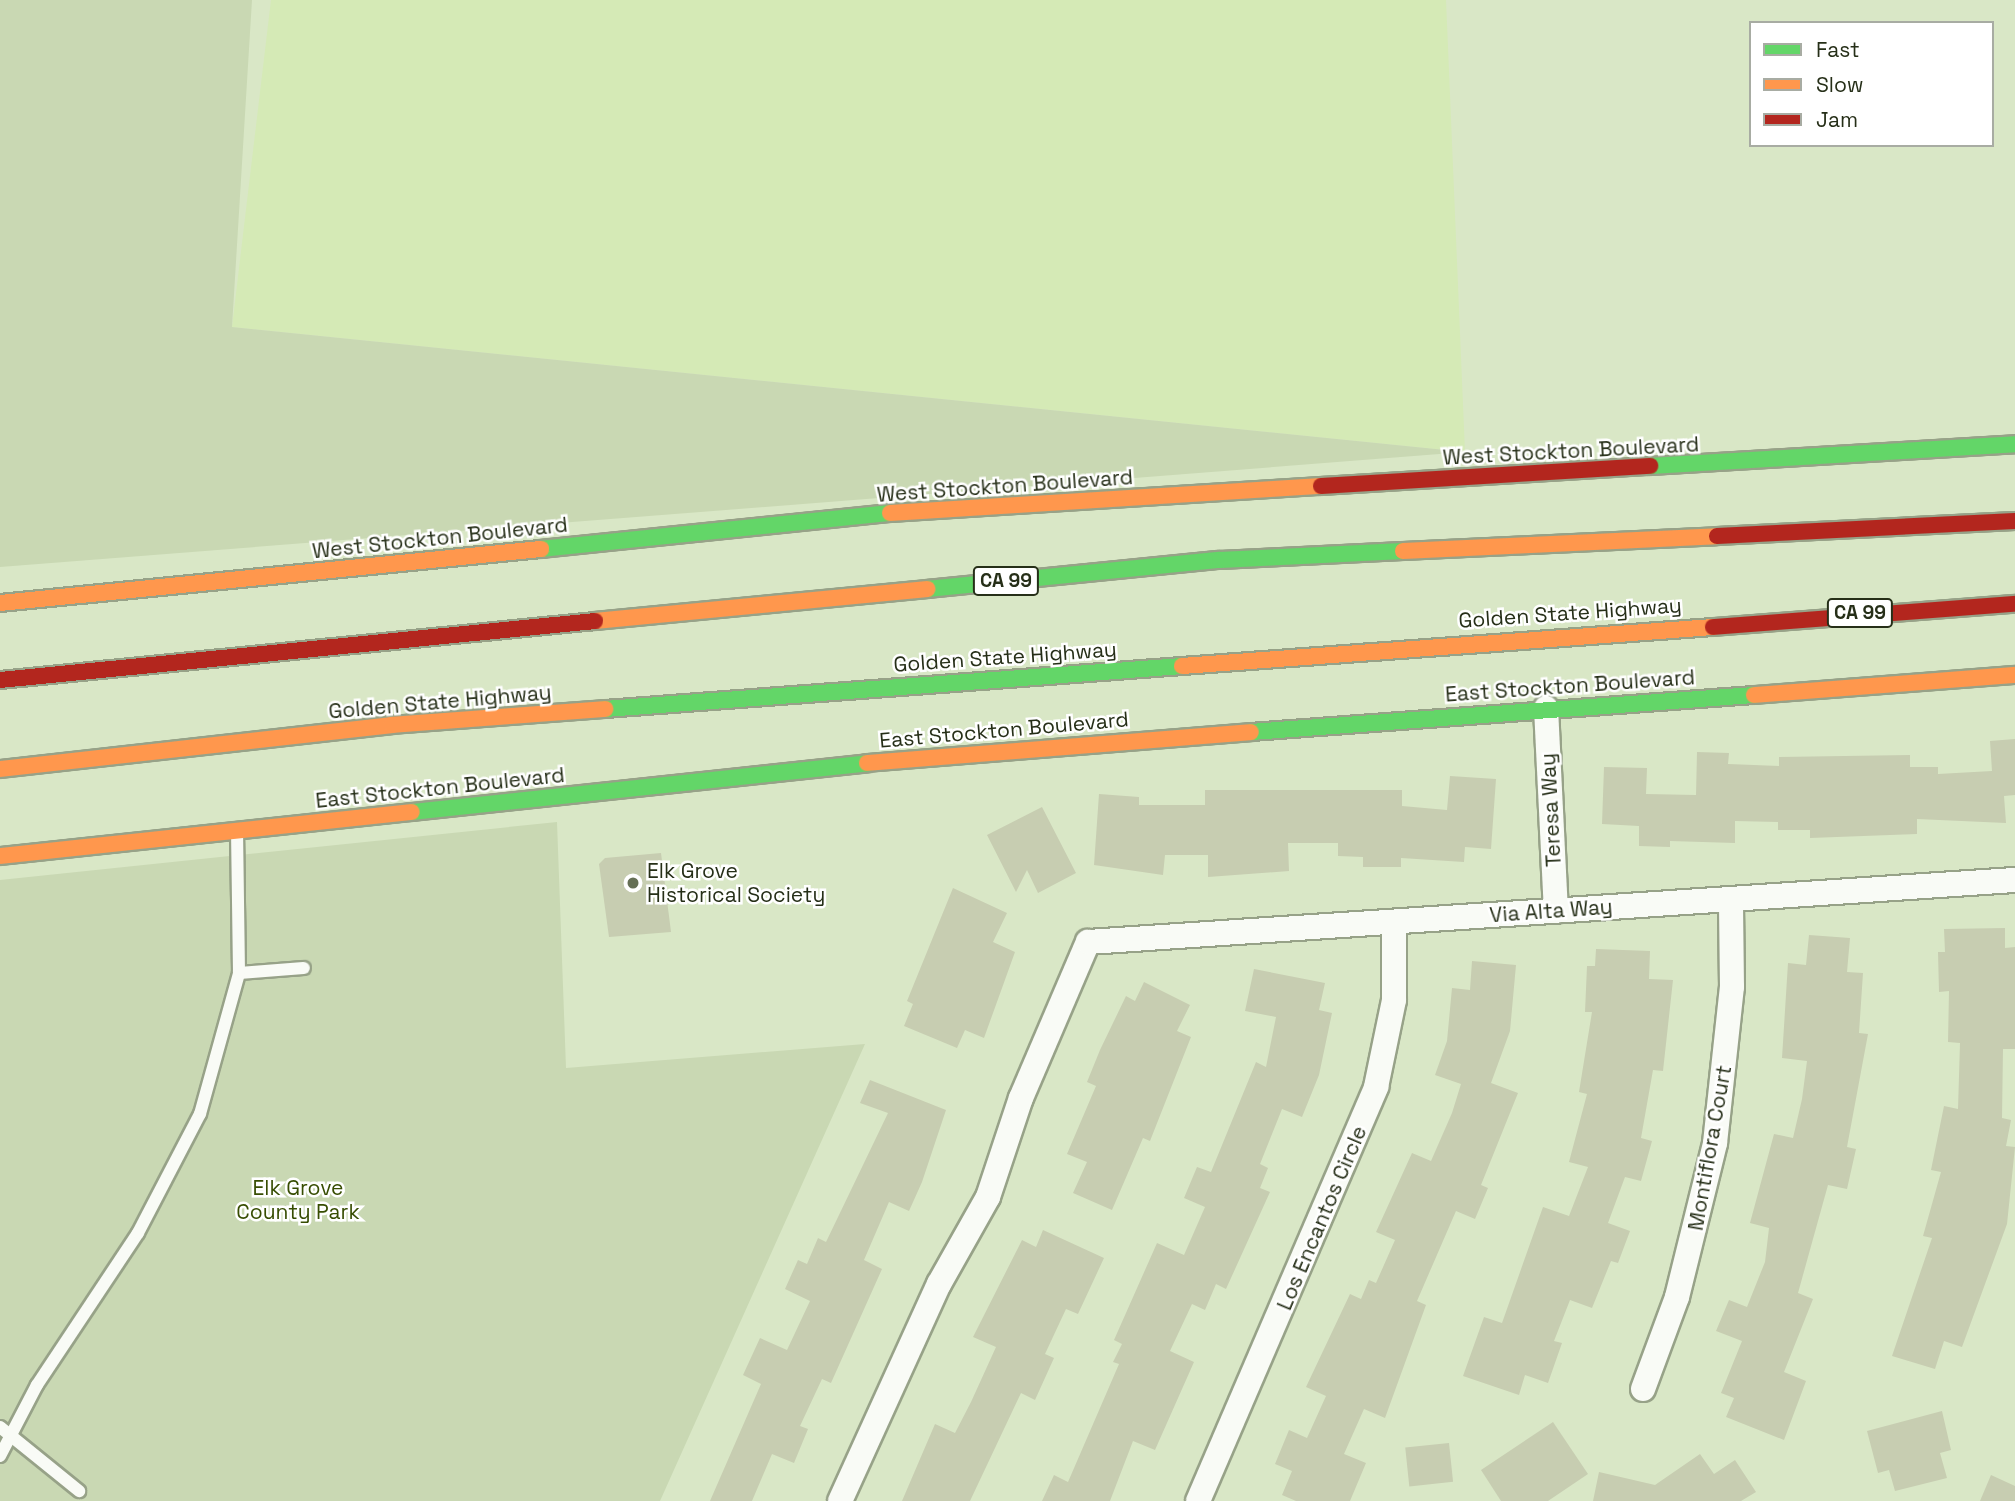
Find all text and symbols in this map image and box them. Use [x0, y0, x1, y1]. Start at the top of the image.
legend [1749, 21, 1994, 147]
text: Fast [1816, 36, 1860, 63]
text: Slow [1816, 71, 1864, 98]
text: Jam [1816, 106, 1858, 133]
street label: West Stockton Boulevard [1442, 432, 1700, 470]
street label: West Stockton Boulevard [876, 464, 1134, 508]
street label: West Stockton Boulevard [311, 512, 569, 564]
road number: CA 99 [973, 566, 1039, 596]
street label: Golden State Highway [1458, 593, 1682, 633]
road number: CA 99 [1827, 598, 1893, 628]
street label: Golden State Highway [893, 637, 1117, 677]
street label: East Stockton Boulevard [1444, 665, 1696, 707]
street label: Golden State Highway [327, 680, 553, 724]
street label: East Stockton Boulevard [878, 707, 1130, 753]
street label: Teresa Way [1535, 752, 1567, 868]
street label: East Stockton Boulevard [314, 762, 566, 814]
place label: Elk Grove Historical Society [647, 858, 825, 908]
marker: Elk Grove Historical Society [625, 875, 641, 891]
street label: Via Alta Way [1488, 894, 1614, 928]
street label: Montiflora Court [1683, 1063, 1737, 1233]
street label: Los Encantos Circle [1272, 1122, 1372, 1314]
park label: Elk Grove County Park [236, 1175, 360, 1225]

